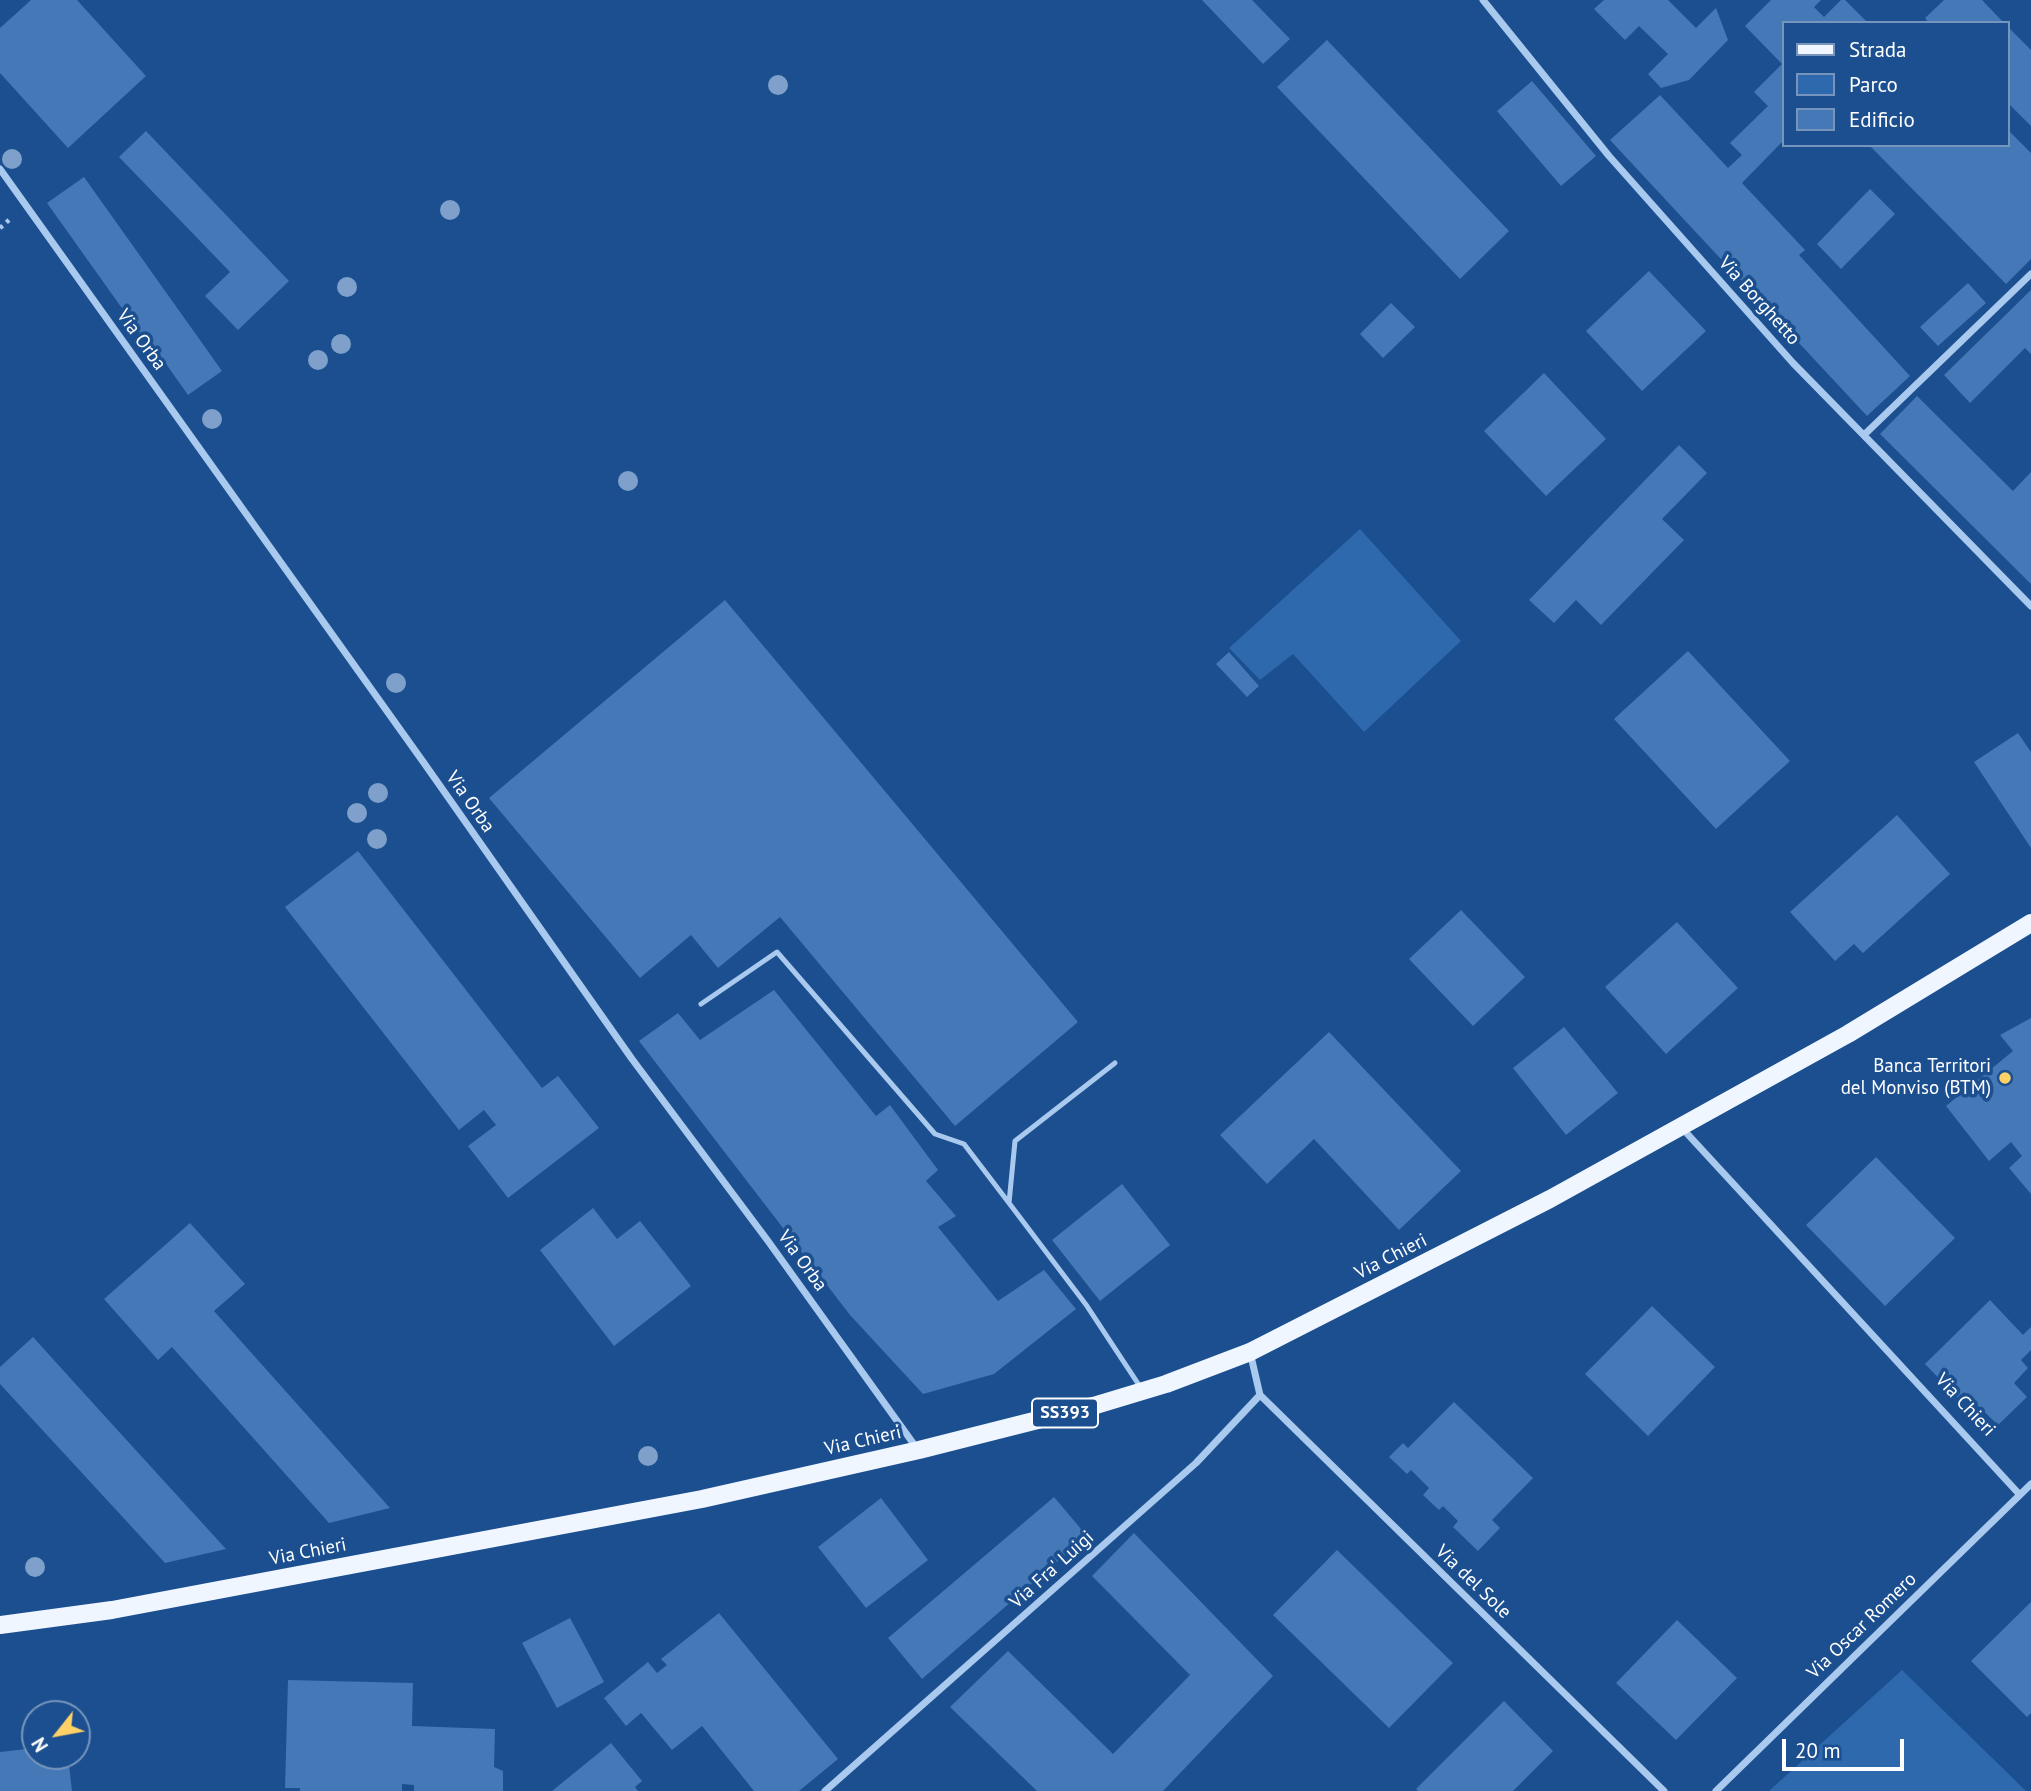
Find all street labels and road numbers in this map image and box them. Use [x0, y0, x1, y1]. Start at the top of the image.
street label: Via Borghetto [1713, 252, 1805, 350]
street label: Via Orba [111, 305, 171, 375]
street label: Via Orba [441, 767, 499, 837]
street label: Via Orba [772, 1226, 832, 1296]
street label: Via Chieri [1351, 1229, 1431, 1285]
street label: Via Chieri [1930, 1369, 2000, 1441]
road number: SS393 [1032, 1398, 1098, 1428]
street label: Via Chieri [822, 1421, 904, 1461]
street label: Via Fra' Luigi [1005, 1526, 1099, 1614]
street label: Via Chieri [268, 1533, 348, 1571]
street label: Via del Sole [1430, 1540, 1516, 1624]
street label: Via Oscar Romero [1803, 1568, 1921, 1684]

